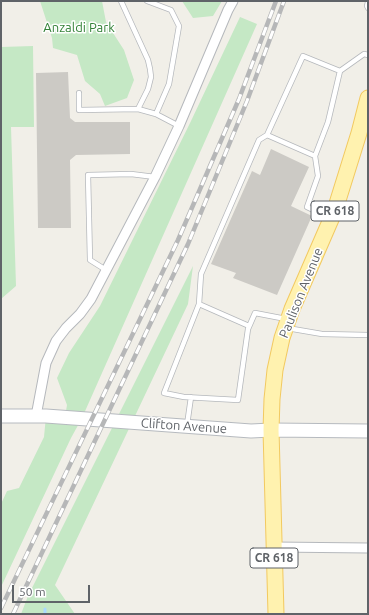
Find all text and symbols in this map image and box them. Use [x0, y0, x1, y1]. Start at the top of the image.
park label: Anzaldi Park [43, 20, 115, 36]
road number: CR 618 [311, 201, 359, 221]
street label: Paulison Avenue [276, 246, 326, 340]
street label: Clifton Avenue [140, 415, 228, 437]
road number: CR 618 [250, 548, 298, 568]
scale bar [14, 577, 92, 603]
text: 50 m [19, 585, 46, 598]

